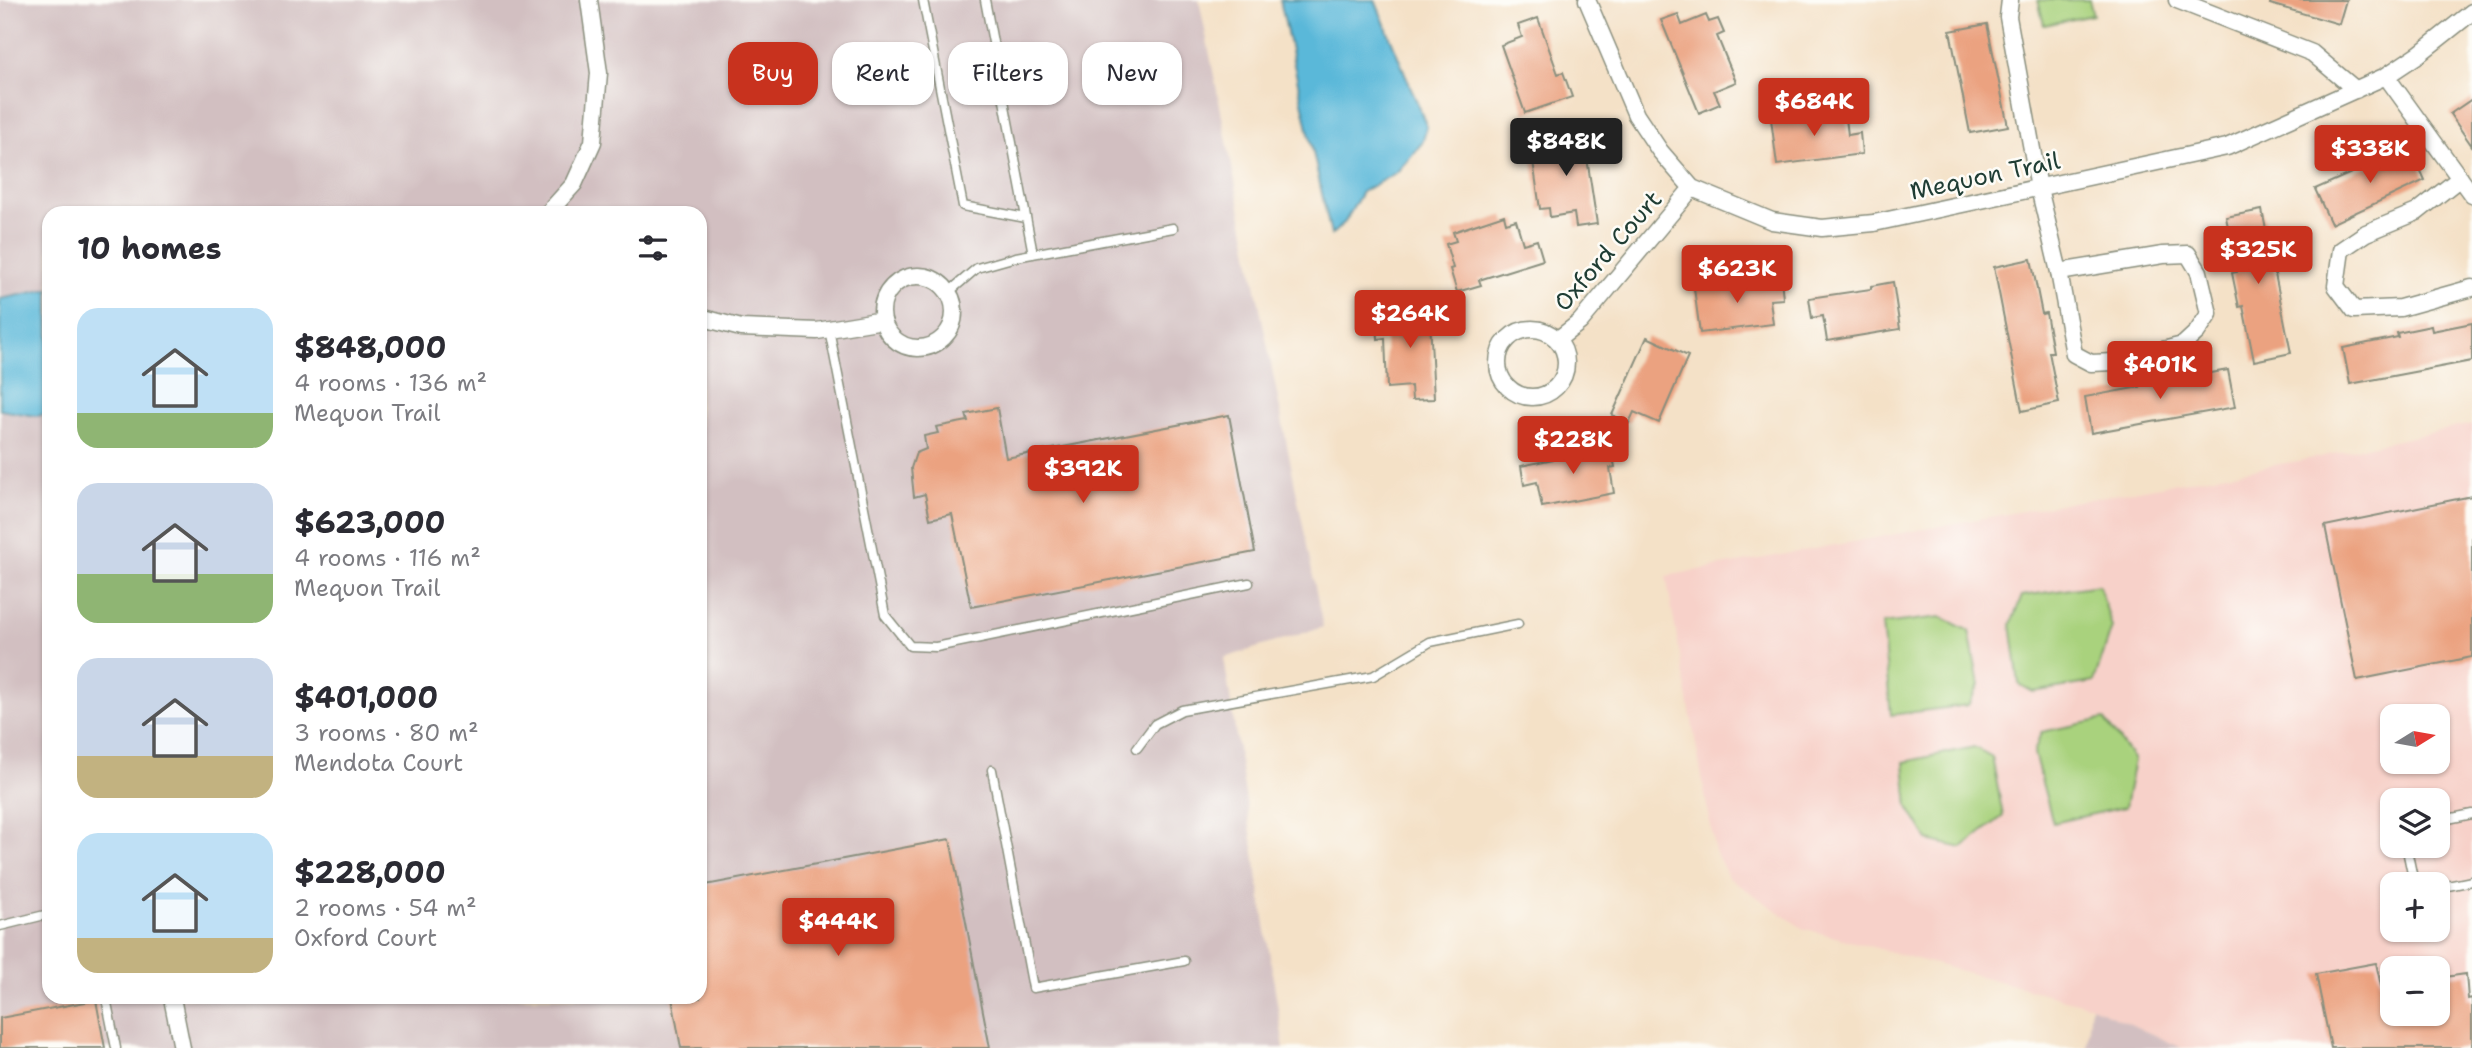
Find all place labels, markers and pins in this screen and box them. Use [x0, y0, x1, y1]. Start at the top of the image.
pin: $684K [1765, 78, 1863, 138]
pin: $848K [1517, 118, 1615, 178]
pin: $338K [2321, 125, 2419, 185]
pin: $325K [2209, 226, 2307, 286]
pin: $623K [1688, 246, 1786, 305]
pin: $264K [1361, 290, 1459, 350]
pin: $401K [2111, 342, 2209, 401]
pin: $228K [1524, 416, 1622, 476]
pin: $392K [1034, 446, 1132, 505]
pin: $444K [789, 898, 887, 958]

